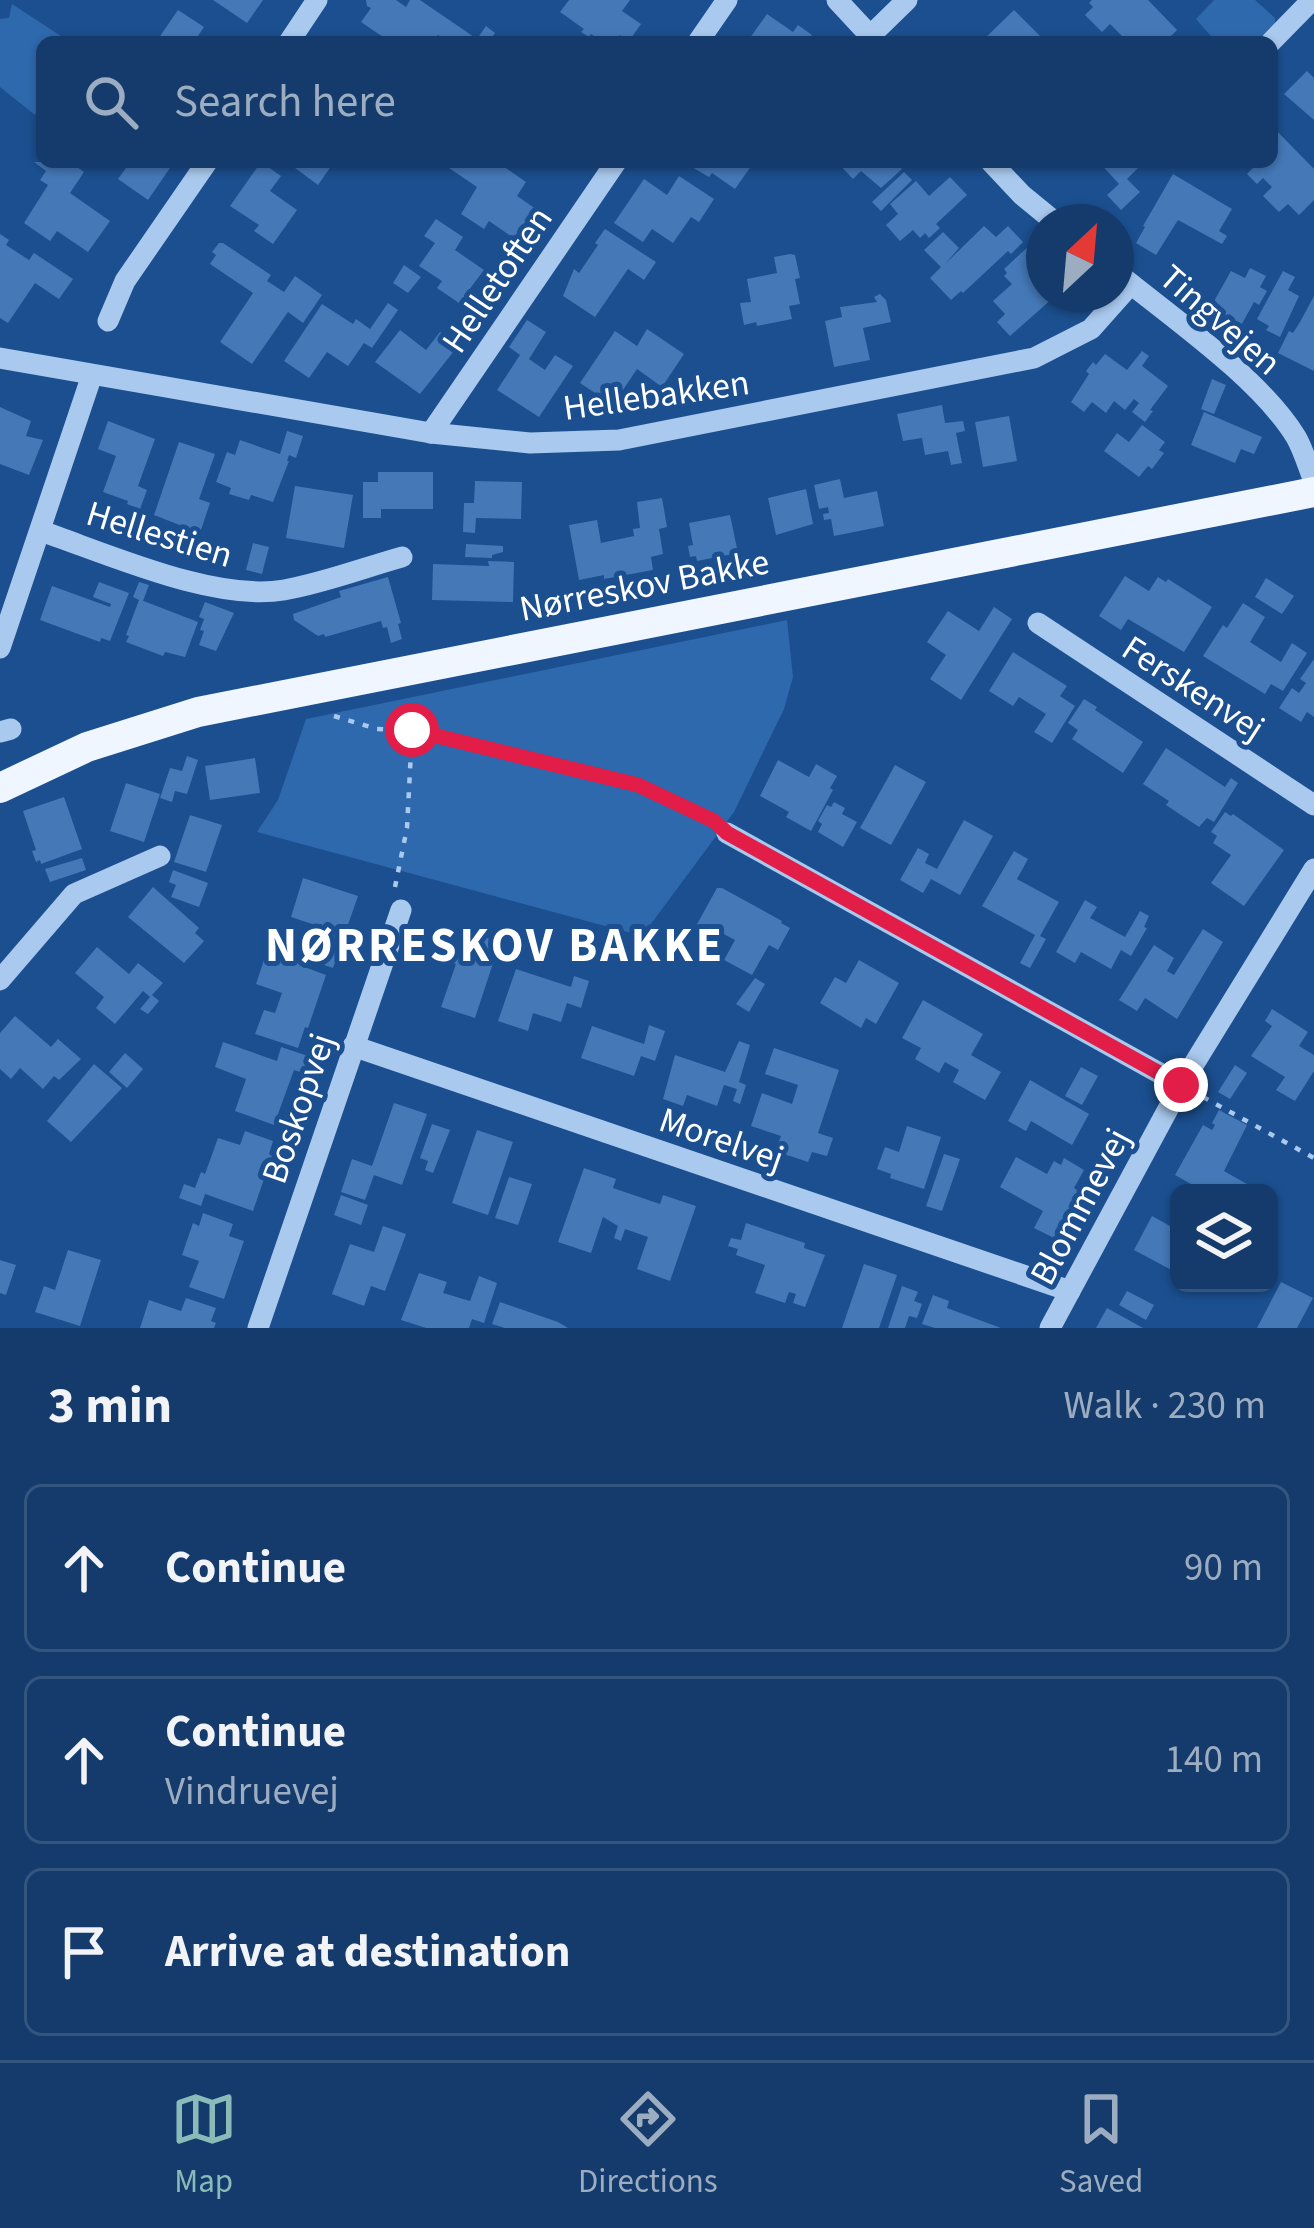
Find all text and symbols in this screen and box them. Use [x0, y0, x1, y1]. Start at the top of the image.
search box [36, 36, 1278, 168]
icon: search [78, 69, 144, 135]
text: Search here [174, 70, 396, 134]
street label: Helletoften [429, 196, 565, 363]
north arrow [1026, 204, 1134, 312]
street label: Tingvejen [1148, 253, 1292, 388]
street label: Hellebakken [560, 357, 753, 434]
street label: Hellestien [80, 488, 239, 581]
street label: Nørreskov Bakke [515, 536, 773, 635]
street label: Ferskenvej [1112, 623, 1274, 753]
route start [385, 703, 439, 757]
district label: NØRRESKOV BAKKE [265, 912, 725, 980]
street label: Boskopvej [249, 1027, 348, 1190]
route end [1154, 1058, 1208, 1112]
street label: Morelvej [653, 1094, 790, 1184]
street label: Blommevej [1018, 1119, 1143, 1294]
map controls [1170, 1184, 1278, 1292]
button: layers [1170, 1184, 1278, 1292]
text: 3 min [48, 1370, 172, 1442]
text: Walk · 230 m [1063, 1378, 1266, 1434]
icon: ahead [51, 1535, 117, 1601]
text: Continue [165, 1536, 346, 1600]
text: 90 m [1184, 1540, 1263, 1596]
text: Continue [165, 1700, 346, 1764]
icon: ahead [51, 1727, 117, 1793]
text: 140 m [1165, 1732, 1263, 1788]
text: Vindruevej [165, 1764, 339, 1820]
icon: arrive [51, 1919, 117, 1985]
text: Arrive at destination [165, 1920, 570, 1984]
tab: Map [171, 2086, 237, 2205]
tab: Directions [578, 2086, 718, 2205]
tab: Saved [1059, 2086, 1143, 2205]

